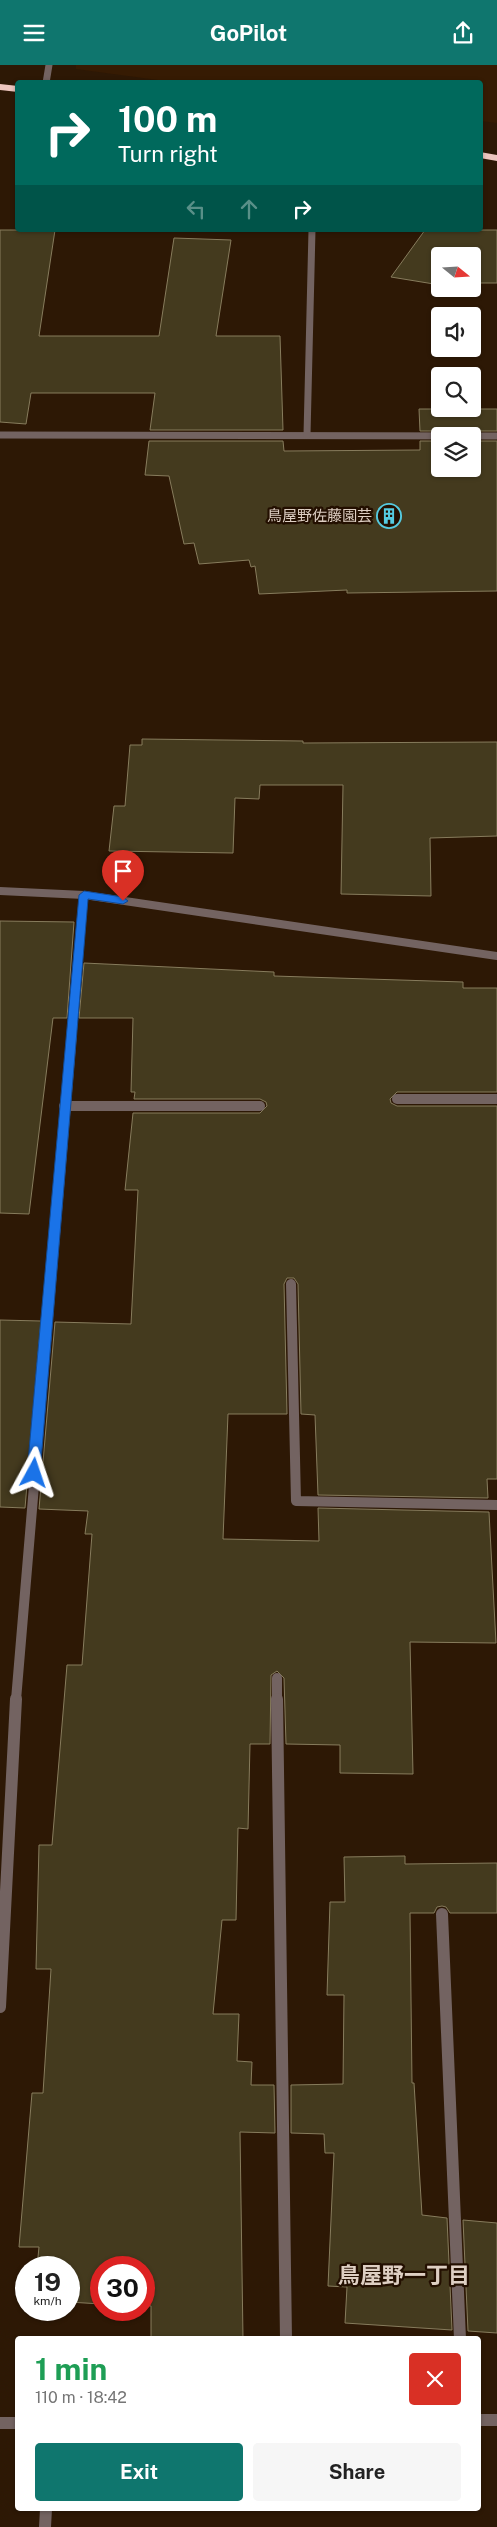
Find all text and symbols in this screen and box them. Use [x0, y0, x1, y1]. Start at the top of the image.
icon: menu [20, 19, 48, 47]
icon: share [449, 19, 477, 47]
text: GoPilot [210, 20, 287, 46]
text: 100 m [118, 99, 217, 140]
icon: right [35, 100, 100, 165]
text: Turn right [118, 141, 218, 167]
icon: left [182, 195, 210, 223]
icon: ahead [235, 195, 263, 223]
icon: right [288, 195, 316, 223]
north arrow [431, 247, 481, 297]
map controls [431, 247, 481, 477]
button: sound [431, 307, 481, 357]
button: search [431, 367, 481, 417]
button: layers [431, 427, 481, 477]
building icon: 鳥屋野佐藤園芸 [376, 503, 402, 529]
place label: 鳥屋野佐藤園芸 [267, 507, 372, 524]
pin [102, 850, 144, 901]
icon: arrive [109, 857, 137, 885]
position arrow [7, 1446, 59, 1498]
speed limit sign: 30 [90, 2256, 155, 2321]
district label: 鳥屋野一丁目 [338, 2262, 470, 2288]
text: 19 [34, 2267, 61, 2297]
text: km/h [33, 2294, 62, 2308]
text: 1 min [35, 2351, 107, 2387]
button: close [409, 2353, 461, 2405]
text: 110 m · 18:42 [35, 2388, 127, 2407]
button: Exit [35, 2443, 243, 2501]
button: Share [253, 2443, 461, 2501]

